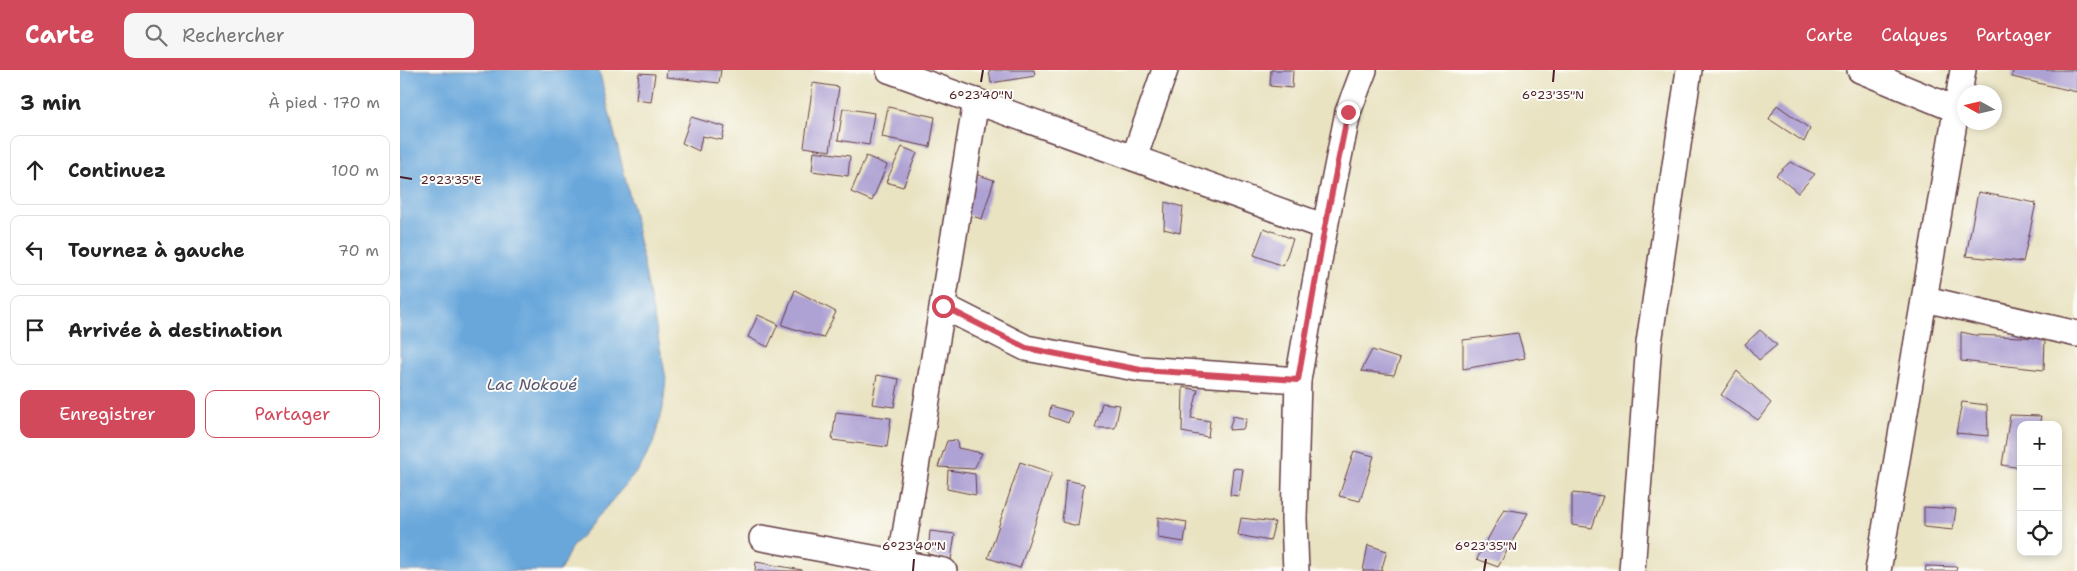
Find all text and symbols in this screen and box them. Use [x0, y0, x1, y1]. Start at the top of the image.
search box [124, 13, 474, 58]
text: Carte [25, 19, 94, 51]
icon: search [142, 21, 170, 49]
text: Rechercher [182, 23, 285, 48]
text: Carte [1806, 23, 1853, 47]
text: Calques [1881, 23, 1948, 47]
text: Partager [1976, 23, 2052, 47]
north arrow [1957, 85, 2002, 130]
text: 6°23'40"N [949, 87, 1013, 103]
text: 6°23'35"N [1522, 87, 1584, 103]
text: 3 min [20, 89, 81, 117]
text: À pied · 170 m [268, 92, 380, 113]
route end [1337, 101, 1360, 124]
icon: ahead [21, 156, 49, 184]
text: Continuez [68, 158, 166, 183]
text: 100 m [331, 160, 379, 181]
text: 2°23'35"E [421, 172, 481, 188]
icon: left [21, 236, 49, 264]
text: Tournez à gauche [68, 238, 245, 263]
text: 70 m [338, 240, 379, 261]
route start [932, 295, 955, 318]
icon: arrive [21, 316, 49, 344]
text: Arrivée à destination [68, 318, 282, 343]
water label: Lac Nokoué [487, 374, 577, 395]
button: Enregistrer [20, 390, 195, 438]
button: Partager [205, 390, 380, 438]
map controls [2017, 421, 2062, 556]
button: + [2017, 421, 2062, 466]
button: − [2017, 466, 2062, 511]
button: locate [2017, 511, 2062, 556]
text: 6°23'40"N [882, 538, 946, 554]
text: 6°23'35"N [1455, 538, 1517, 554]

